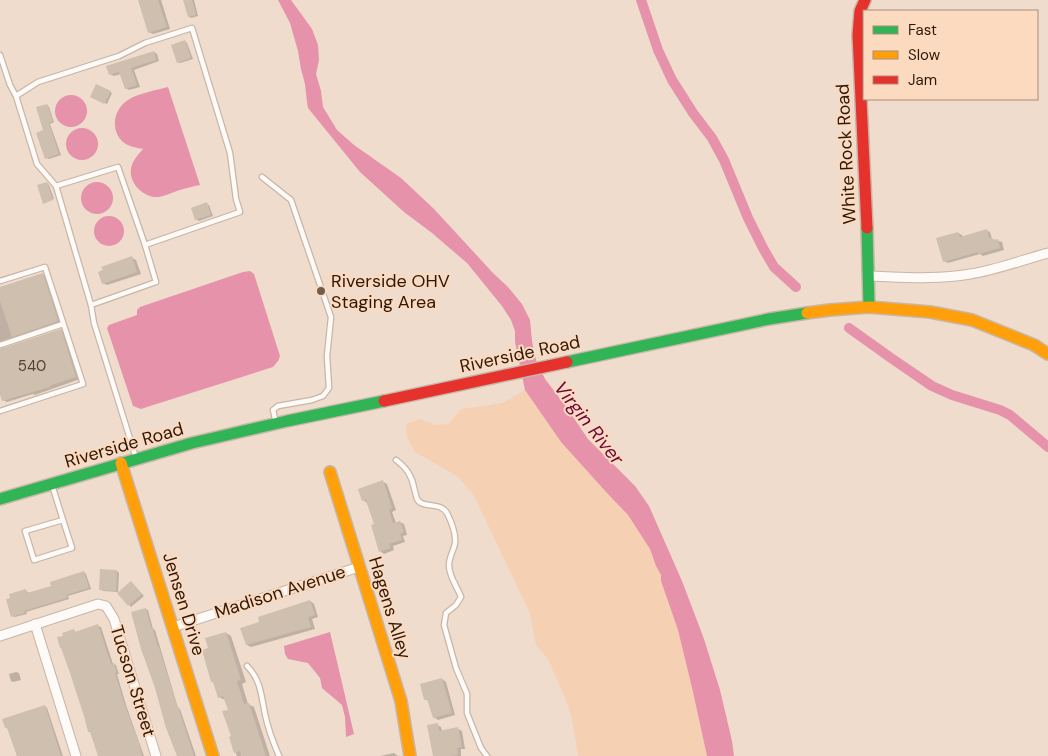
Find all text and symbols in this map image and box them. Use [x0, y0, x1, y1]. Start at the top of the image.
legend [863, 10, 1038, 100]
text: Fast [908, 20, 937, 40]
text: Slow [908, 45, 941, 65]
text: Jam [908, 70, 937, 90]
street label: White Rock Road [830, 83, 862, 225]
place label: Riverside OHV Staging Area [331, 269, 450, 314]
marker: Riverside OHV Staging Area [315, 285, 327, 297]
street label: Riverside Road [458, 330, 582, 378]
house number: 540 [18, 356, 46, 376]
water label: Virgin River [549, 376, 630, 471]
street label: Riverside Road [62, 417, 186, 473]
street label: Jensen Drive [157, 550, 211, 658]
street label: Hagens Alley [363, 554, 417, 662]
street label: Madison Avenue [211, 559, 349, 625]
street label: Tucson Street [105, 622, 161, 740]

